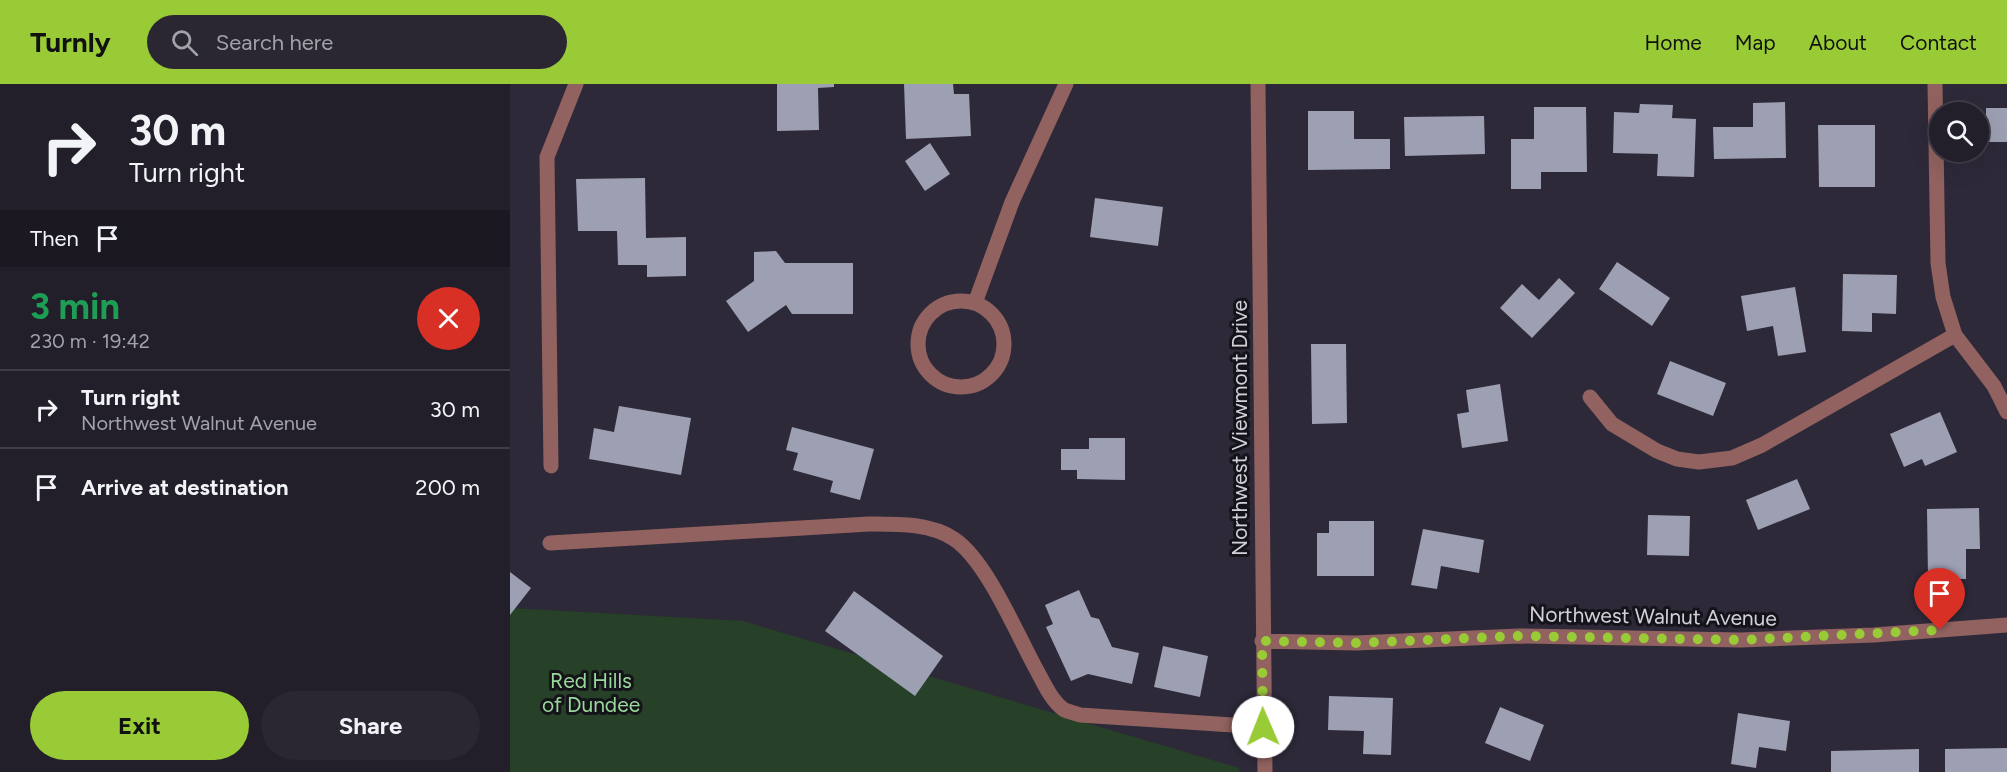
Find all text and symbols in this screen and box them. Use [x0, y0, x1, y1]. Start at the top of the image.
search box [147, 15, 567, 69]
text: Turnly [30, 25, 111, 59]
icon: search [168, 26, 201, 59]
text: Search here [216, 29, 333, 56]
text: Home [1645, 30, 1702, 55]
text: Map [1735, 30, 1776, 55]
text: About [1809, 30, 1867, 55]
text: Contact [1900, 30, 1977, 55]
map controls [1929, 102, 1989, 162]
button: search [1929, 102, 1989, 162]
text: 30 m [129, 105, 226, 156]
icon: right [30, 108, 108, 186]
text: Turn right [129, 156, 245, 189]
icon: arrive [91, 222, 124, 255]
text: Then [30, 225, 79, 252]
text: 3 min [30, 285, 120, 328]
button: close [417, 287, 480, 350]
street label: Northwest Viewmont Drive [1227, 300, 1252, 556]
text: 230 m · 19:42 [30, 329, 150, 353]
text: Turn right [81, 384, 180, 411]
icon: right [30, 393, 63, 426]
text: 30 m [430, 396, 480, 423]
text: Northwest Walnut Avenue [81, 411, 317, 435]
icon: arrive [30, 471, 63, 504]
text: Arrive at destination [81, 474, 289, 501]
text: 200 m [415, 474, 480, 501]
pin [1914, 568, 1965, 630]
icon: arrive [1923, 577, 1956, 610]
street label: Northwest Walnut Avenue [1529, 601, 1777, 631]
park label: Red Hills of Dundee [542, 668, 640, 717]
button: Exit [30, 691, 249, 760]
button: Share [261, 691, 480, 760]
position arrow [1231, 695, 1295, 759]

